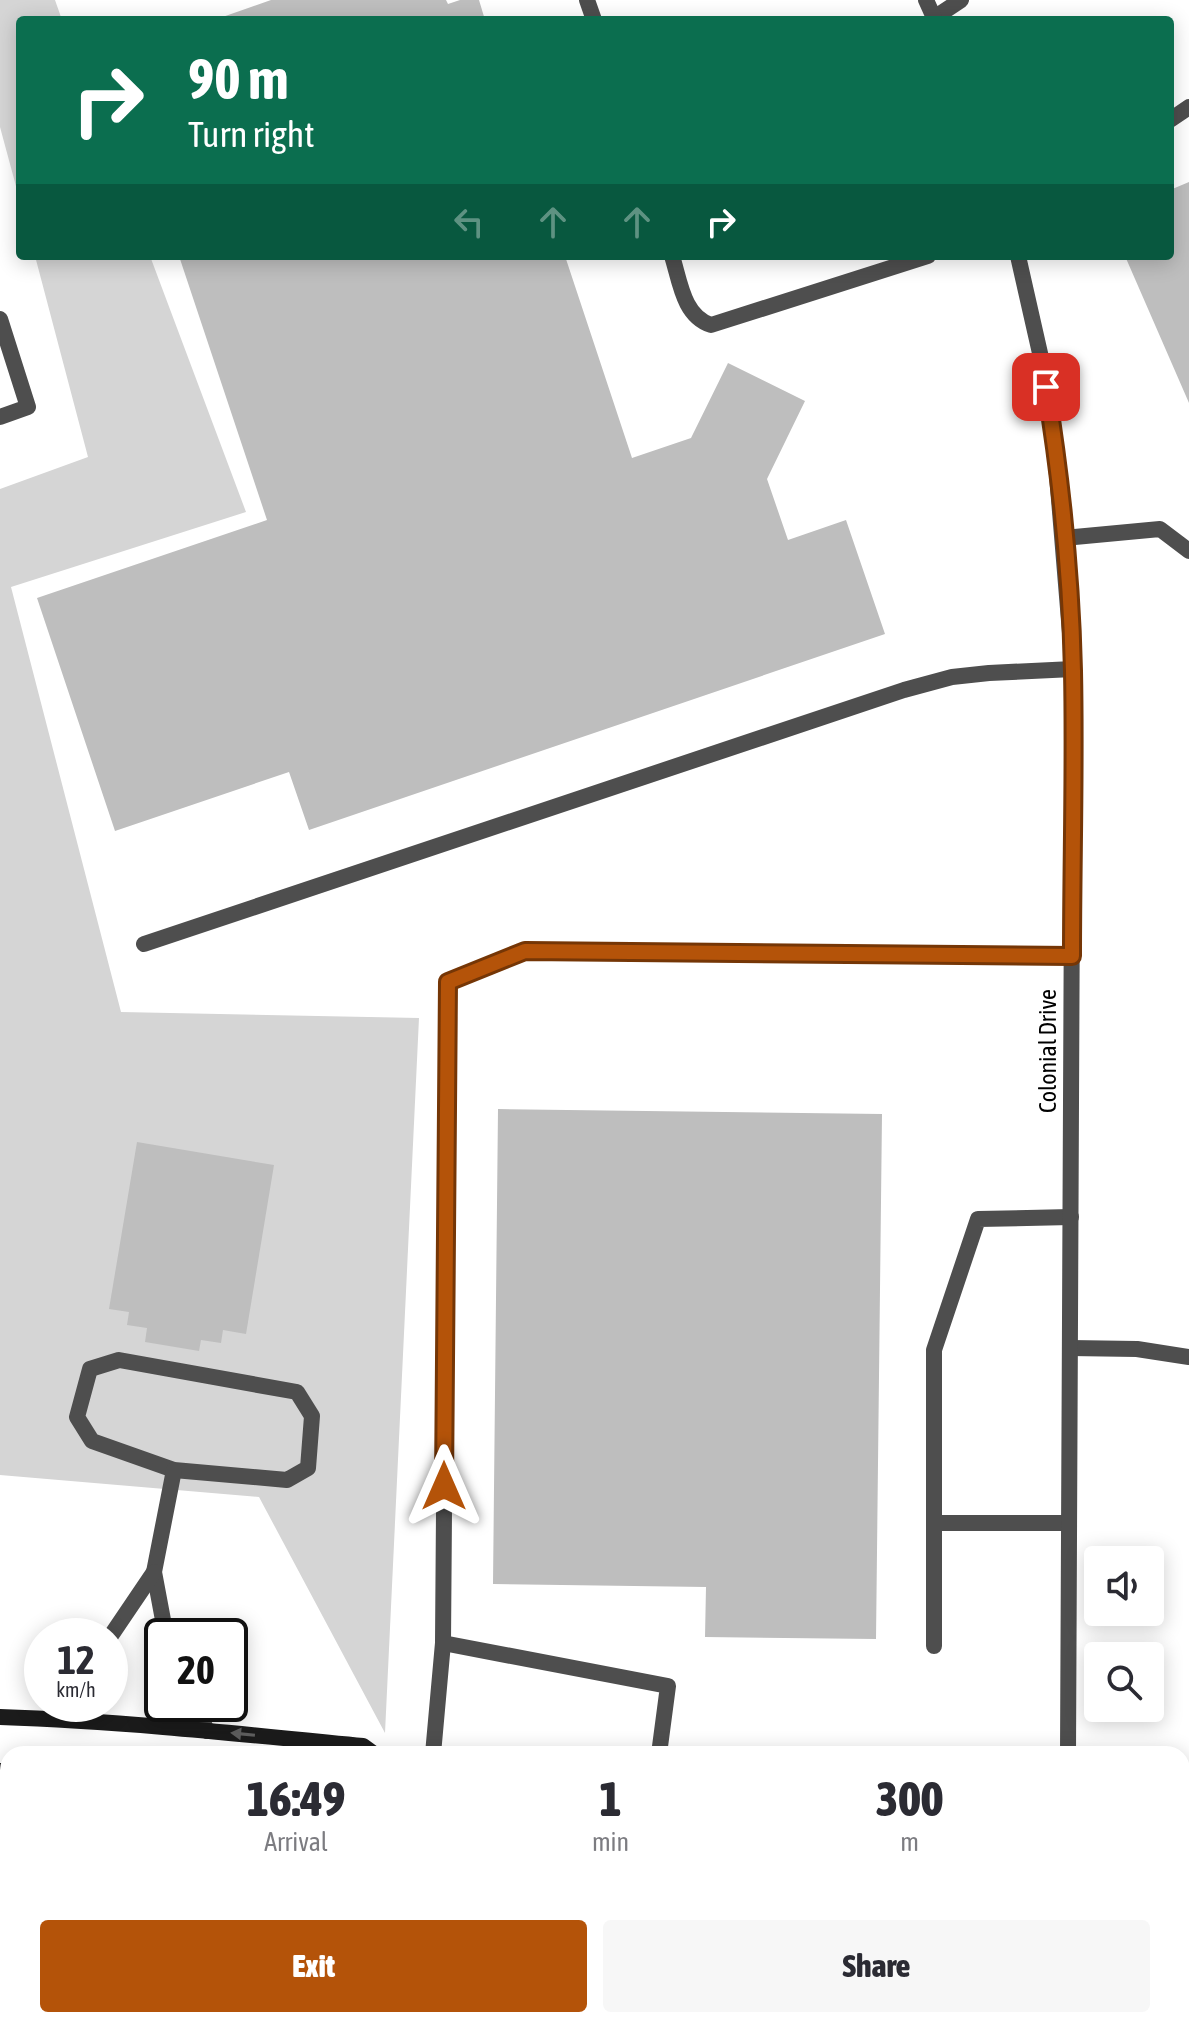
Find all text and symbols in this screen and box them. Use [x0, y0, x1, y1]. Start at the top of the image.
text: 90 m [188, 47, 289, 111]
icon: right [56, 48, 160, 152]
text: Turn right [188, 113, 315, 155]
icon: left [447, 200, 491, 244]
icon: ahead [531, 200, 575, 244]
icon: ahead [615, 200, 659, 244]
icon: right [699, 200, 743, 244]
pin [1012, 353, 1080, 421]
icon: arrive [1024, 365, 1068, 409]
street label: Colonial Drive [1034, 989, 1061, 1113]
position arrow [402, 1444, 486, 1528]
map controls [1084, 1546, 1164, 1722]
button: sound [1084, 1546, 1164, 1626]
speed limit sign: 20 [144, 1618, 248, 1722]
text: 12 [57, 1637, 95, 1682]
button: search [1084, 1642, 1164, 1722]
text: km/h [56, 1678, 96, 1701]
one-way arrow [230, 1728, 255, 1741]
text: 16:49 [247, 1771, 345, 1826]
text: 1 [599, 1771, 622, 1826]
text: 300 [876, 1771, 943, 1826]
text: Arrival [264, 1827, 328, 1857]
text: min [592, 1827, 629, 1857]
text: m [900, 1827, 919, 1857]
button: Exit [40, 1920, 587, 2012]
button: Share [603, 1920, 1150, 2012]

